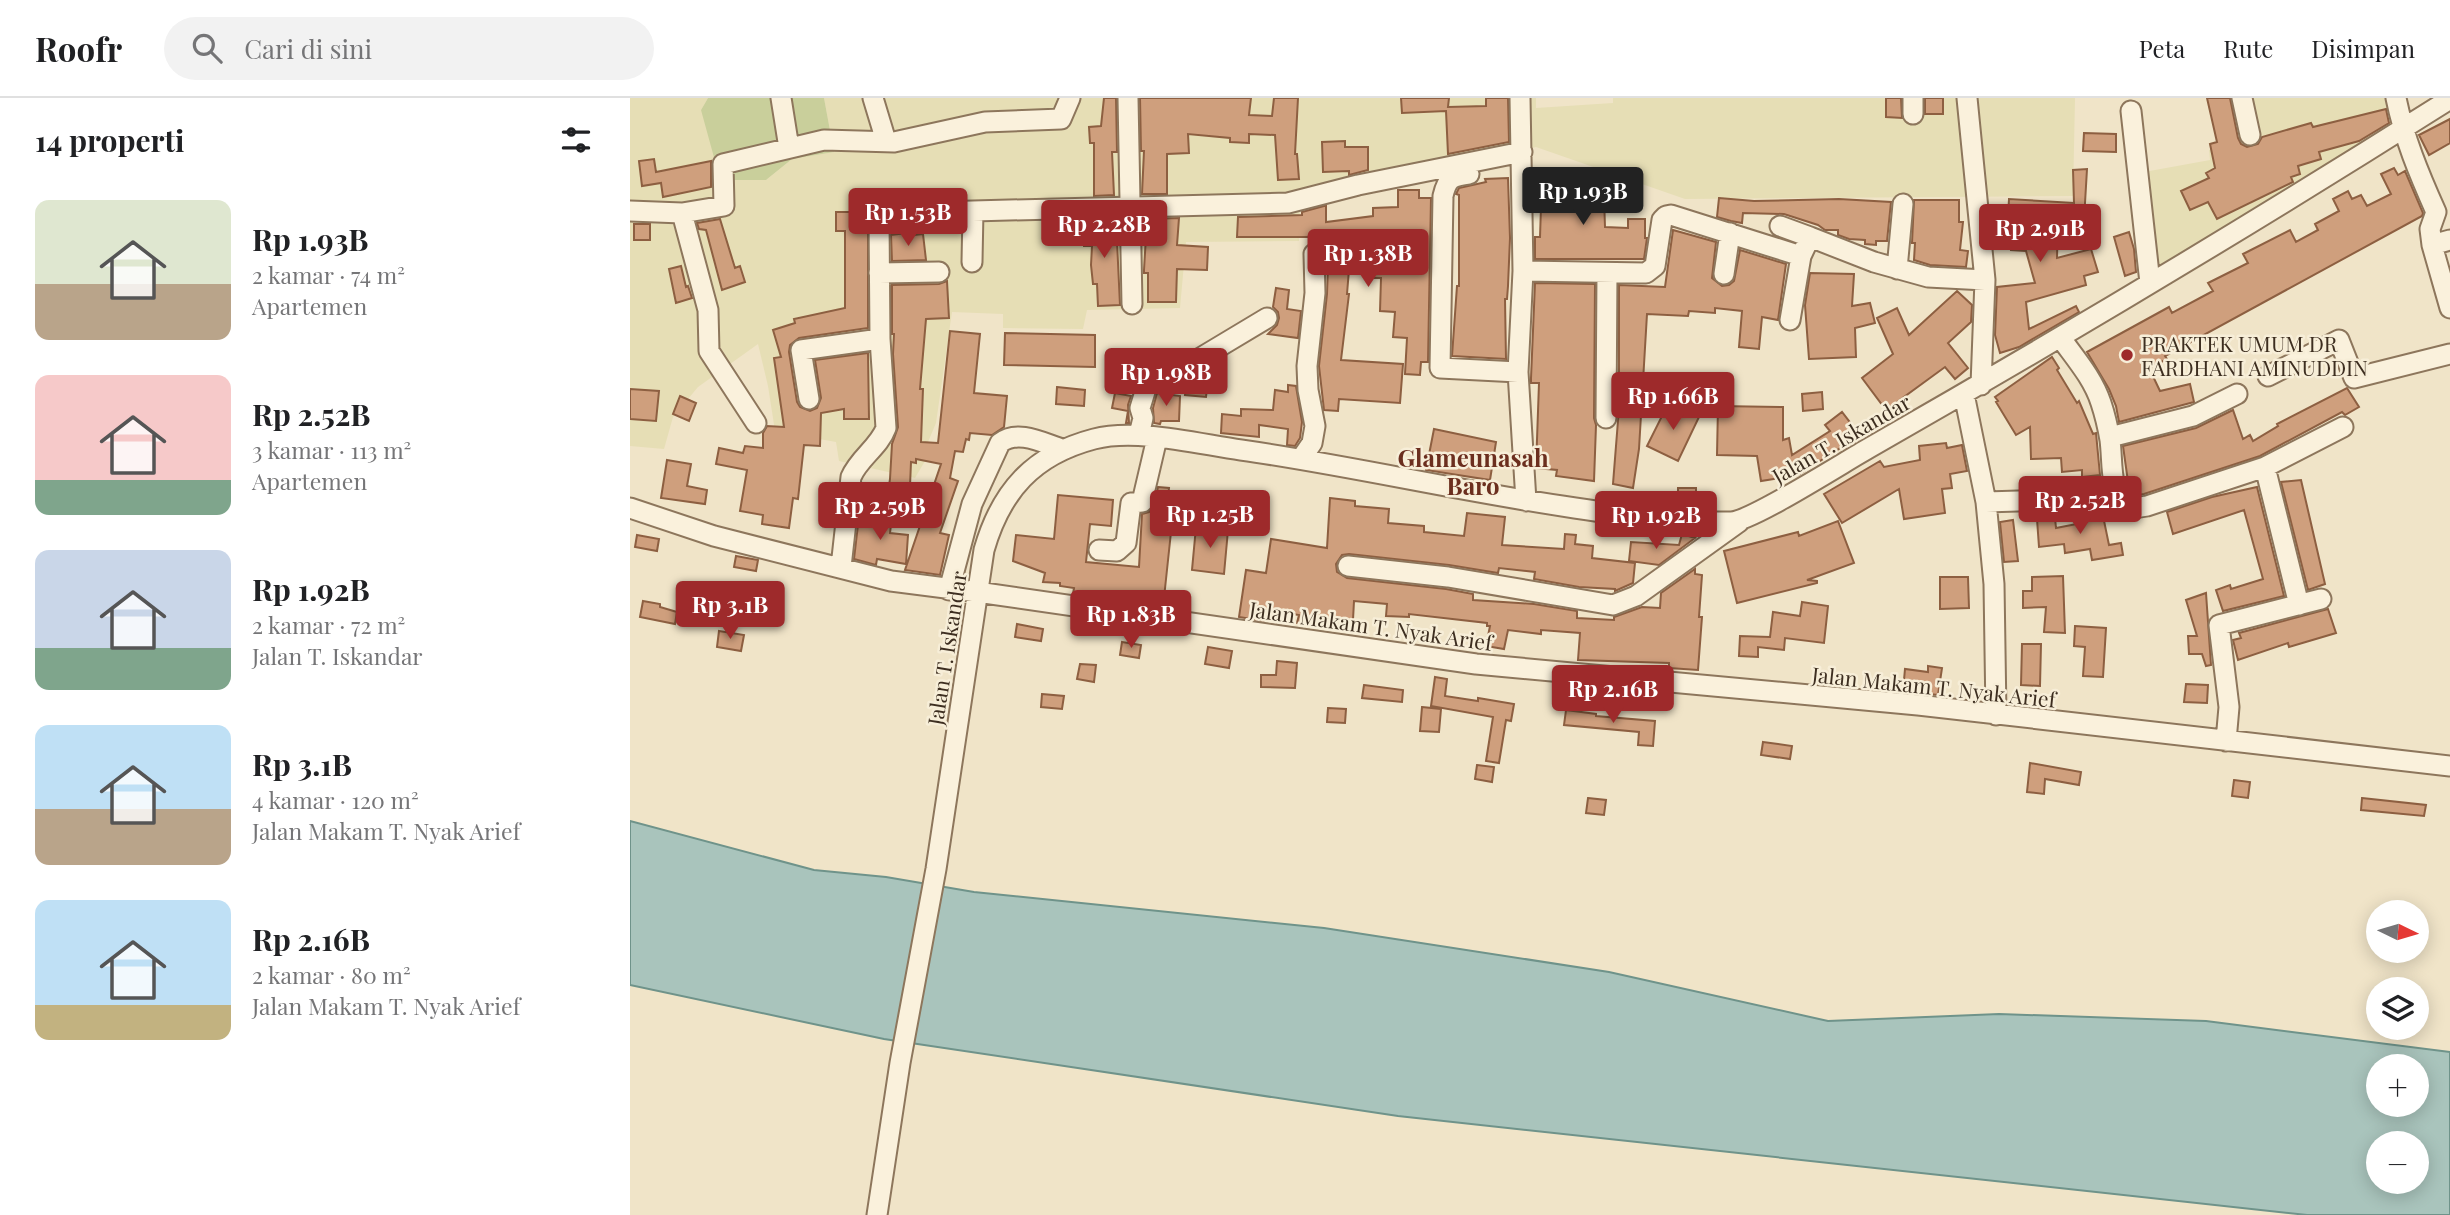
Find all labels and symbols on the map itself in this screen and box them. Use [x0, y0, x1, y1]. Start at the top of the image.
pin: Rp 1.93B [1511, 167, 1655, 227]
pin: Rp 1.53B [836, 188, 980, 248]
pin: Rp 2.28B [1032, 200, 1176, 260]
pin: Rp 2.91B [1968, 204, 2112, 264]
pin: Rp 1.38B [1296, 230, 1440, 289]
place label: PRAKTEK UMUM DR FARDHANI AMINUDDIN [2141, 329, 2368, 381]
marker: PRAKTEK UMUM DR FARDHANI AMINUDDIN [2119, 347, 2135, 363]
pin: Rp 1.98B [1094, 348, 1238, 408]
pin: Rp 1.66B [1601, 372, 1745, 432]
street label: Jalan T. Iskandar [1766, 387, 1916, 490]
district label: Glameunasah Baro [1397, 441, 1549, 501]
pin: Rp 2.52B [2008, 476, 2152, 536]
pin: Rp 2.59B [808, 482, 952, 542]
pin: Rp 1.25B [1138, 490, 1282, 550]
pin: Rp 1.92B [1584, 491, 1728, 551]
street label: Jalan T. Iskandar [920, 568, 972, 728]
pin: Rp 3.1B [665, 582, 795, 641]
pin: Rp 1.83B [1059, 590, 1203, 650]
street label: Jalan Makam T. Nyak Arief [1247, 594, 1496, 656]
street label: Jalan Makam T. Nyak Arief [1810, 659, 2059, 713]
pin: Rp 2.16B [1541, 666, 1685, 725]
north arrow [2366, 900, 2429, 962]

